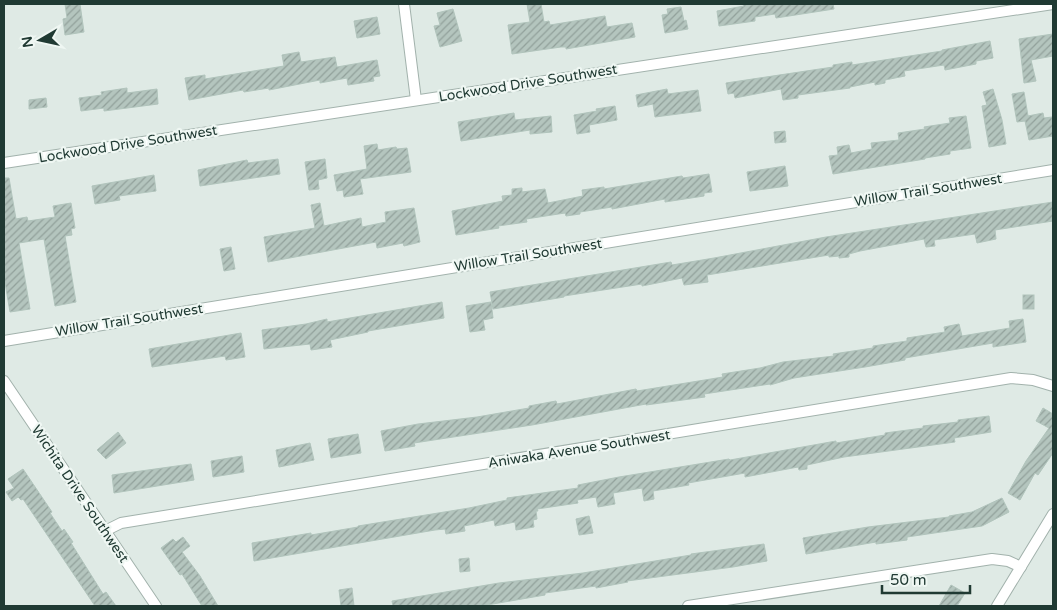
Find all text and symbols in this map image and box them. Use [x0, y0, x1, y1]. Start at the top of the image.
north arrow [15, 15, 65, 65]
text: N [18, 35, 37, 49]
street label: Lockwood Drive Southwest [437, 60, 619, 106]
street label: Lockwood Drive Southwest [37, 121, 219, 167]
street label: Willow Trail Southwest [853, 170, 1004, 210]
street label: Willow Trail Southwest [453, 235, 604, 275]
street label: Willow Trail Southwest [54, 300, 205, 340]
street label: Wichita Drive Southwest [28, 422, 133, 567]
street label: Aniwaka Avenue Southwest [487, 426, 672, 472]
scale bar [882, 562, 970, 594]
text: 50 m [890, 571, 927, 589]

